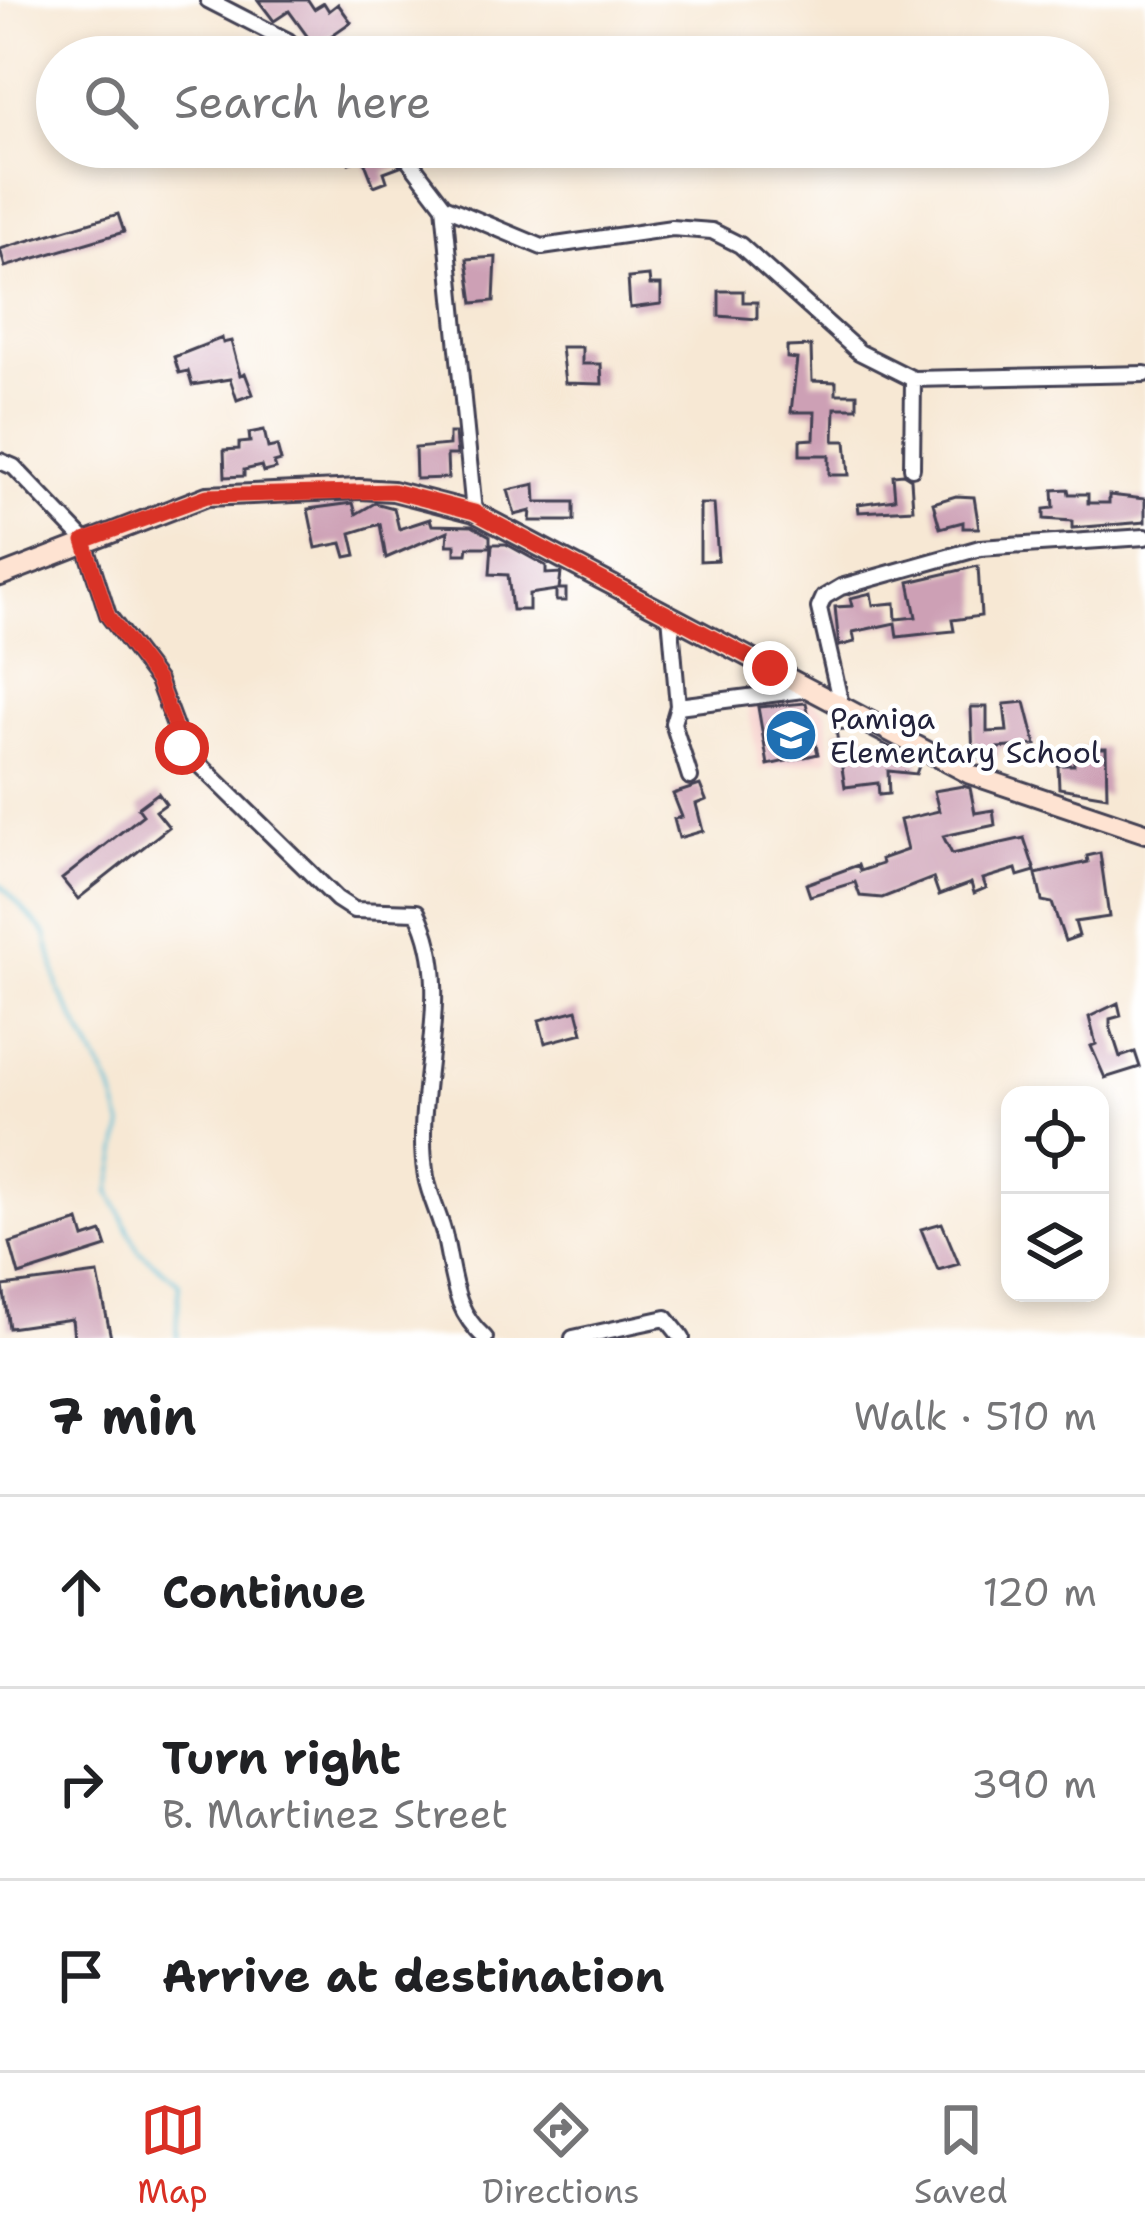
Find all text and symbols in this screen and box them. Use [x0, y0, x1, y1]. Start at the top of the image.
search box [36, 36, 1109, 168]
icon: search [78, 69, 144, 135]
text: Search here [174, 72, 431, 132]
route end [743, 641, 797, 695]
place label: Pamiga Elementary School [830, 698, 1100, 773]
school or university icon: Pamiga Elementary School [763, 707, 819, 763]
route start [155, 721, 209, 775]
map controls [1001, 1086, 1109, 1302]
button: locate [1001, 1086, 1109, 1194]
button: layers [1001, 1194, 1109, 1302]
text: 7 min [48, 1382, 197, 1450]
text: Walk · 510 m [853, 1390, 1097, 1442]
icon: ahead [48, 1559, 114, 1625]
text: Continue [162, 1562, 366, 1622]
text: 120 m [982, 1566, 1097, 1618]
text: Turn right [162, 1728, 401, 1788]
icon: right [48, 1751, 114, 1817]
text: 390 m [971, 1758, 1097, 1810]
text: B. Martinez Street [162, 1788, 508, 1840]
icon: arrive [48, 1943, 114, 2009]
text: Arrive at destination [162, 1946, 665, 2006]
tab: Map [137, 2097, 208, 2214]
tab: Directions [482, 2097, 640, 2214]
tab: Saved [914, 2097, 1008, 2214]

